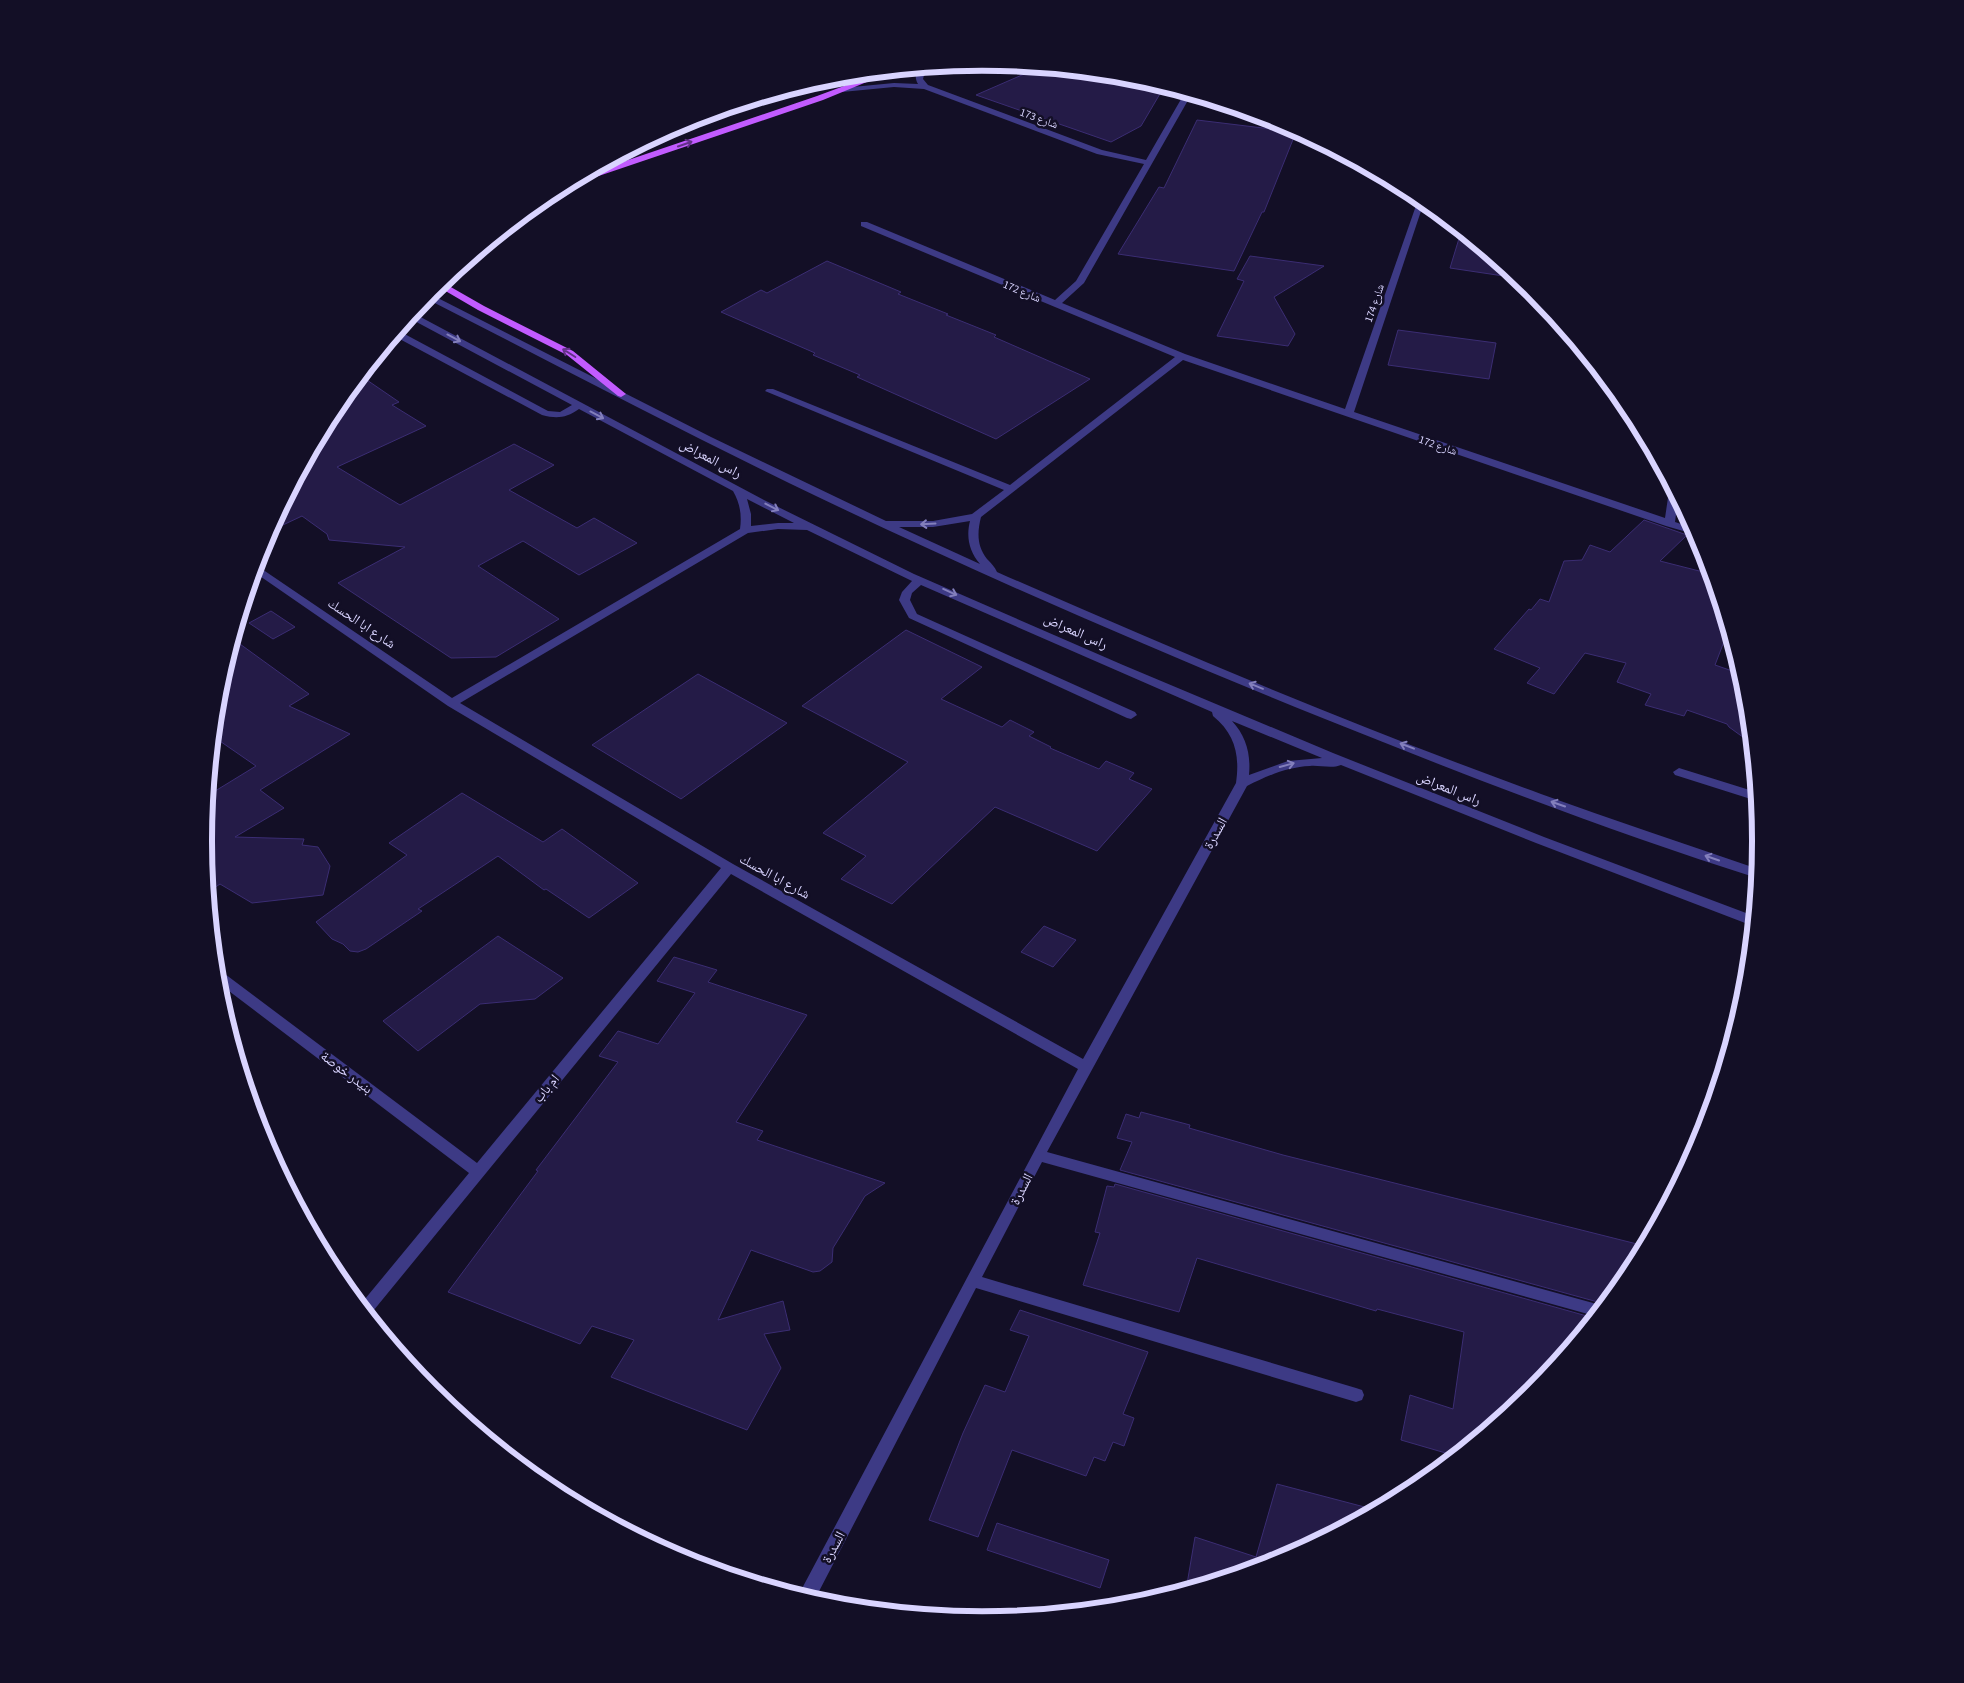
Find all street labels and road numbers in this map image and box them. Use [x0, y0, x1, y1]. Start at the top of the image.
street label: شارع 173 [1018, 105, 1060, 132]
street label: شارع 172 [1001, 277, 1043, 306]
street label: شارع 174 [1361, 282, 1388, 324]
street label: شارع 172 [1417, 432, 1459, 459]
street label: راس المعراض [676, 434, 745, 484]
street label: شارع ابا الحسك [323, 594, 399, 654]
street label: راس المعراض [1040, 609, 1111, 655]
street label: راس المعراض [1413, 767, 1484, 811]
street label: السدرة [1199, 814, 1233, 853]
street label: شارع ابا الحسك [735, 849, 814, 905]
street label: بنيدر خوصة [316, 1047, 377, 1099]
street label: ام باب [529, 1070, 564, 1107]
street label: السدرة [1005, 1170, 1038, 1209]
street label: السدرة [817, 1528, 851, 1567]

